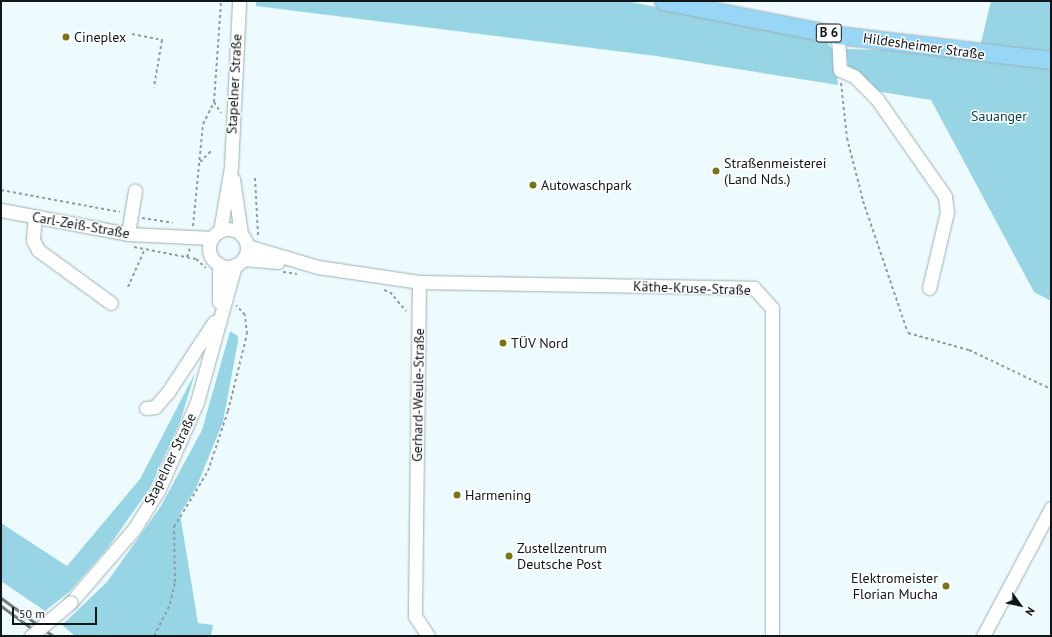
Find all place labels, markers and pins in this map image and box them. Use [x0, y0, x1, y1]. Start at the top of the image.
place label: Cineplex [74, 29, 126, 45]
marker: Cineplex [61, 32, 71, 42]
place label: Straßenmeisterei (Land Nds.) [724, 155, 826, 188]
marker: Straßenmeisterei (Land Nds.) [711, 166, 721, 176]
place label: Autowaschpark [541, 177, 632, 193]
marker: Autowaschpark [528, 180, 538, 190]
place label: TÜV Nord [511, 335, 569, 351]
marker: TÜV Nord [498, 338, 508, 348]
place label: Harmening [465, 487, 531, 503]
marker: Harmening [452, 490, 462, 500]
place label: Zustellzentrum Deutsche Post [517, 540, 607, 572]
marker: Zustellzentrum Deutsche Post [504, 551, 514, 561]
place label: Elektromeister Florian Mucha [851, 570, 938, 602]
marker: Elektromeister Florian Mucha [941, 581, 951, 591]

